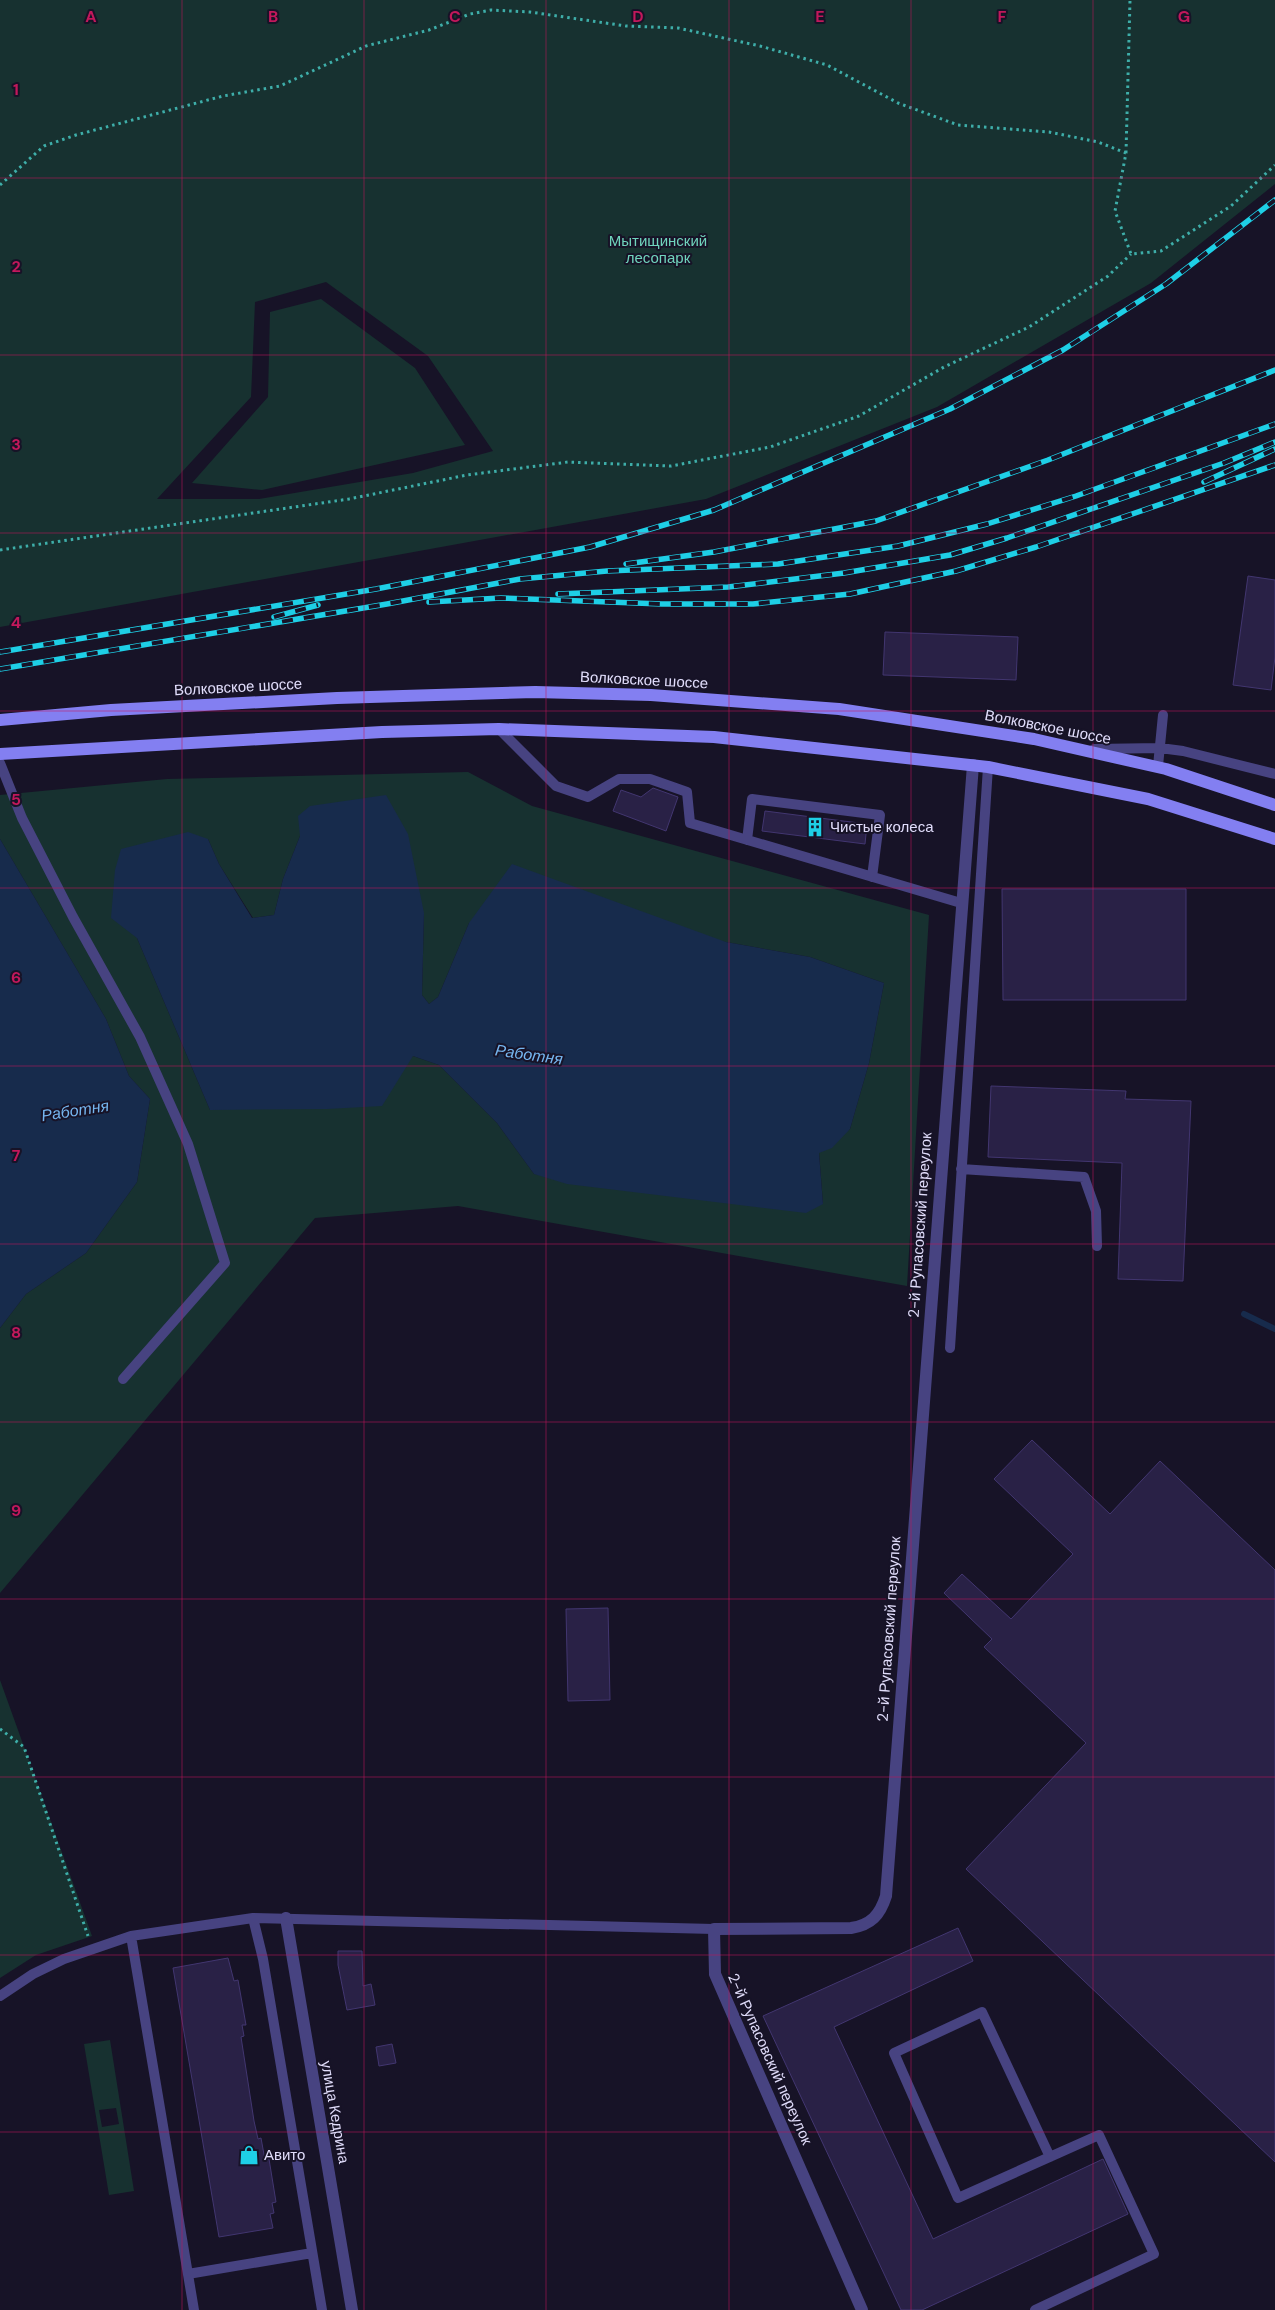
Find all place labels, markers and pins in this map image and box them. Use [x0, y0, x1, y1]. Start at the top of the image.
building icon: Чистые колеса [804, 816, 826, 838]
place label: Чистые колеса [830, 817, 934, 837]
shop icon: Авито [238, 2144, 260, 2166]
place label: Авито [264, 2145, 305, 2165]

